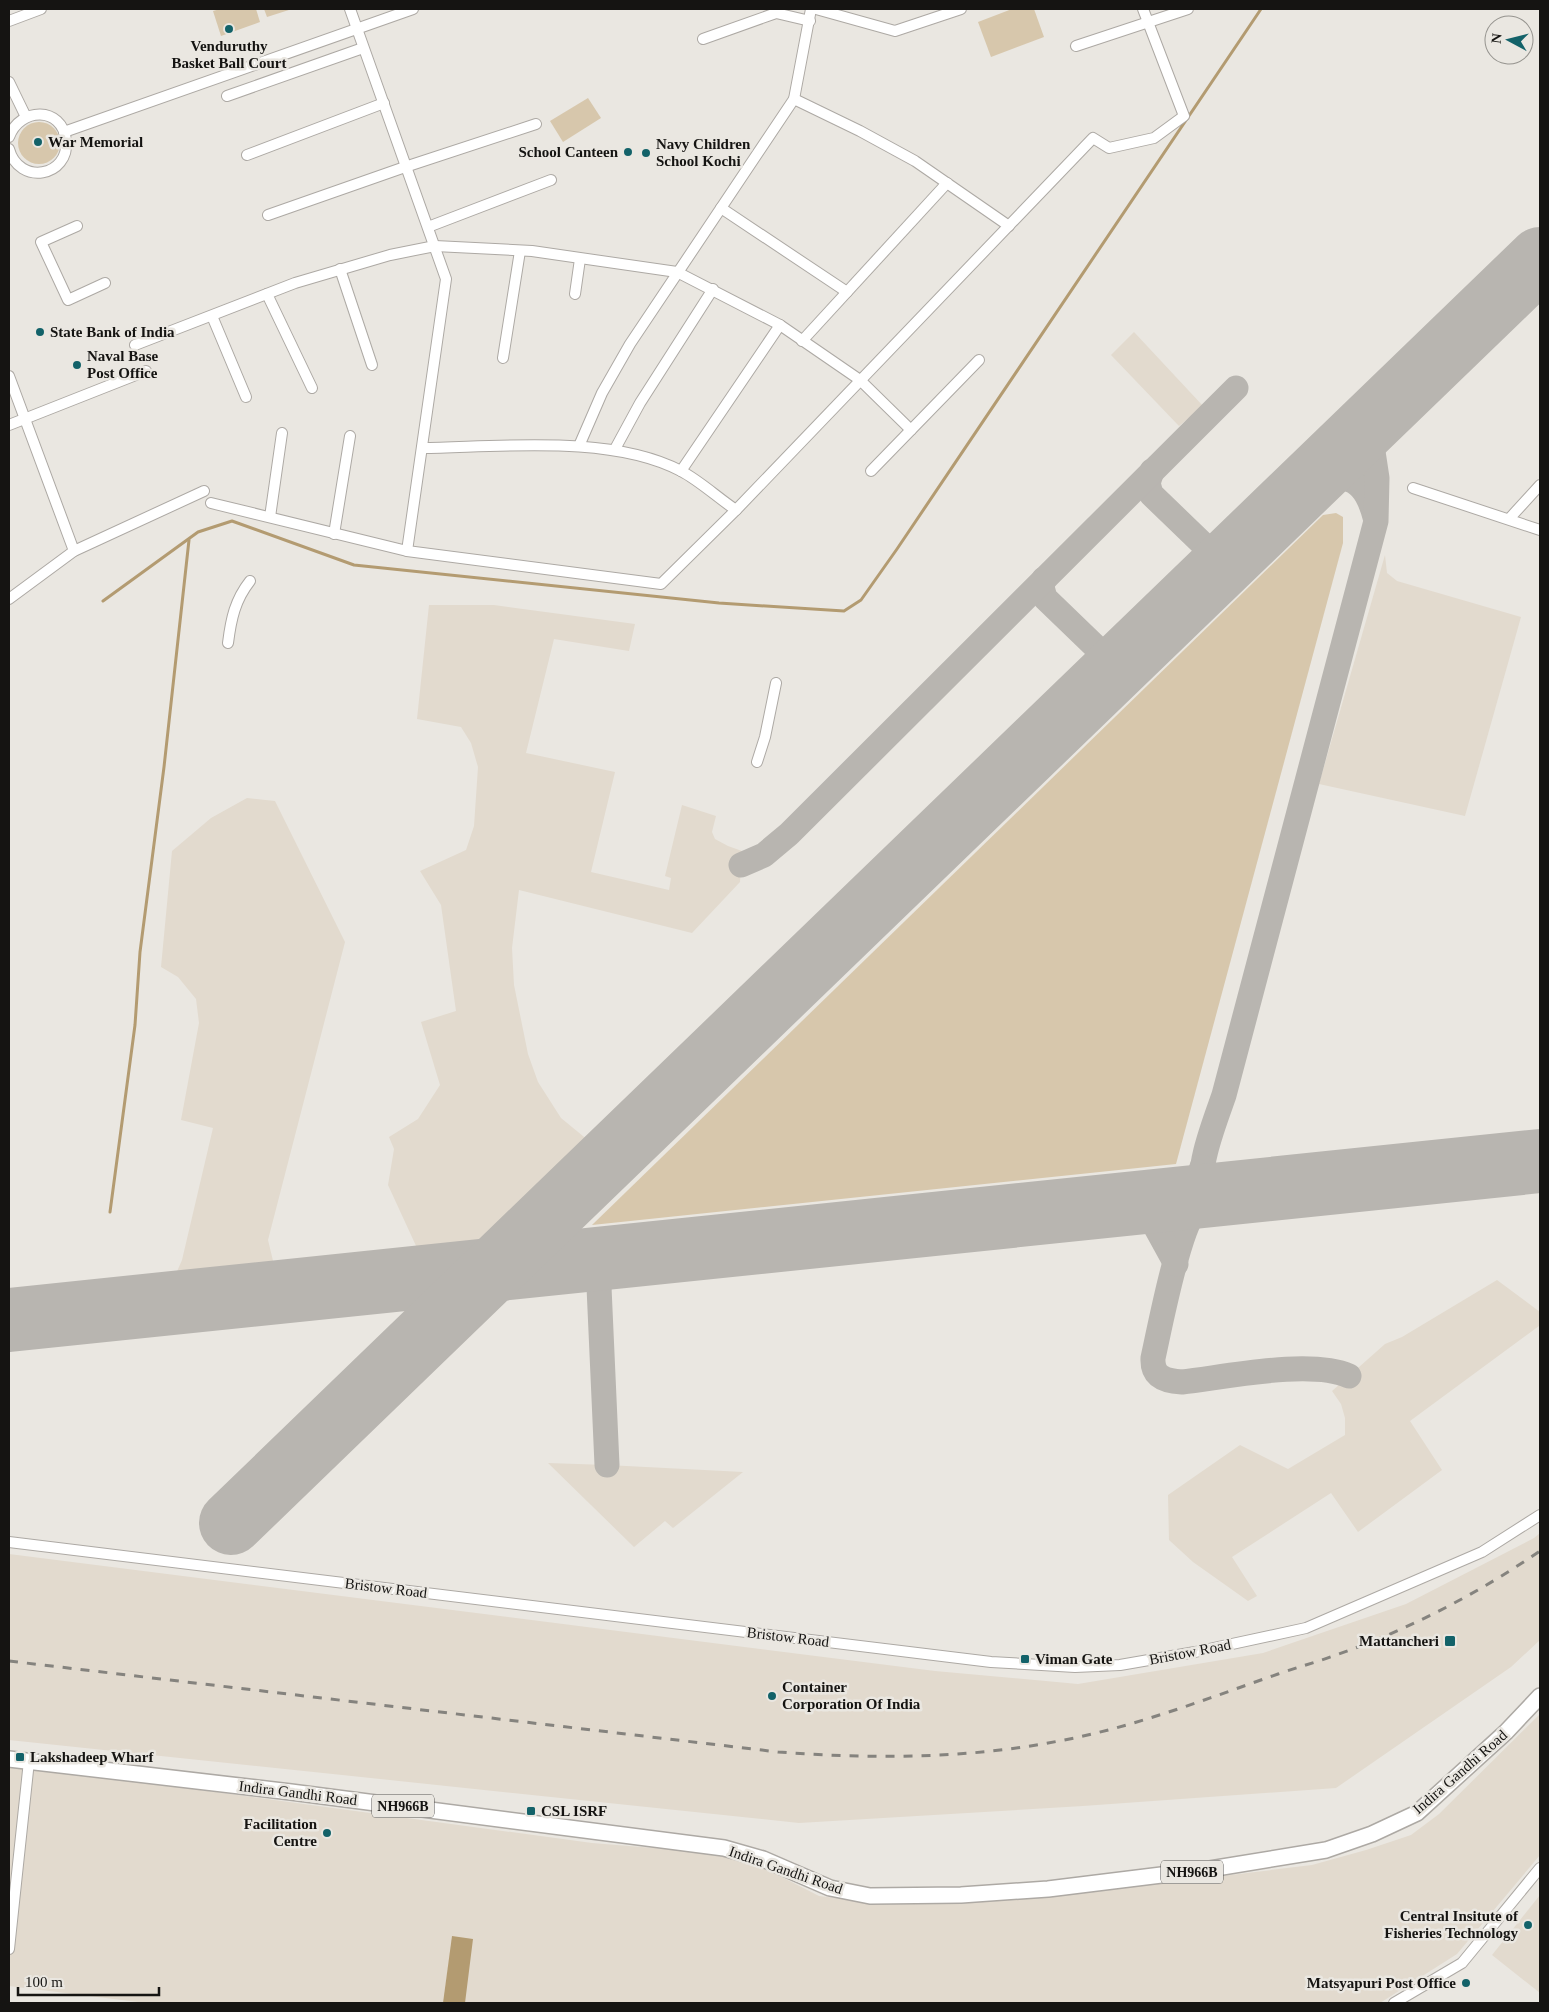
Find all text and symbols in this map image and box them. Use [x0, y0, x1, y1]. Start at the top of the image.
north arrow [1484, 15, 1534, 65]
marker: Venduruthy Basket Ball Court [223, 23, 235, 35]
text: N [1489, 33, 1505, 44]
place label: Venduruthy Basket Ball Court [171, 38, 287, 71]
place label: War Memorial [48, 134, 143, 150]
marker: War Memorial [32, 136, 44, 148]
place label: Navy Children School Kochi [656, 136, 751, 169]
place label: School Canteen [518, 144, 619, 160]
marker: School Canteen [622, 146, 634, 158]
marker: Navy Children School Kochi [640, 147, 652, 159]
place label: State Bank of India [50, 324, 175, 340]
marker: State Bank of India [34, 326, 46, 338]
place label: Naval Base Post Office [87, 348, 159, 381]
marker: Naval Base Post Office [71, 359, 83, 371]
street label: Bristow Road [344, 1575, 429, 1601]
street label: Bristow Road [746, 1624, 831, 1650]
place label: Mattancheri [1359, 1633, 1439, 1649]
marker: Mattancheri [1443, 1634, 1457, 1648]
street label: Bristow Road [1148, 1636, 1233, 1668]
place label: Viman Gate [1035, 1651, 1113, 1667]
marker: Viman Gate [1019, 1653, 1031, 1665]
place label: Container Corporation Of India [782, 1679, 921, 1712]
marker: Container Corporation Of India [766, 1690, 778, 1702]
street label: Indira Gandhi Road [1410, 1727, 1511, 1817]
place label: Lakshadeep Wharf [30, 1749, 155, 1765]
marker: Lakshadeep Wharf [14, 1751, 26, 1763]
street label: Indira Gandhi Road [238, 1778, 359, 1808]
road number: NH966B [372, 1794, 434, 1818]
place label: CSL ISRF [541, 1803, 607, 1819]
marker: CSL ISRF [525, 1805, 537, 1817]
place label: Facilitation Centre [244, 1816, 318, 1849]
marker: Facilitation Centre [321, 1827, 333, 1839]
street label: Indira Gandhi Road [727, 1843, 845, 1897]
road number: NH966B [1161, 1860, 1223, 1884]
place label: Central Insitute of Fisheries Technology [1384, 1908, 1519, 1941]
marker: Central Insitute of Fisheries Technology [1522, 1919, 1534, 1931]
scale bar [18, 1964, 159, 1996]
text: 100 m [25, 1974, 63, 1990]
place label: Matsyapuri Post Office [1307, 1975, 1456, 1991]
marker: Matsyapuri Post Office [1460, 1977, 1472, 1989]

